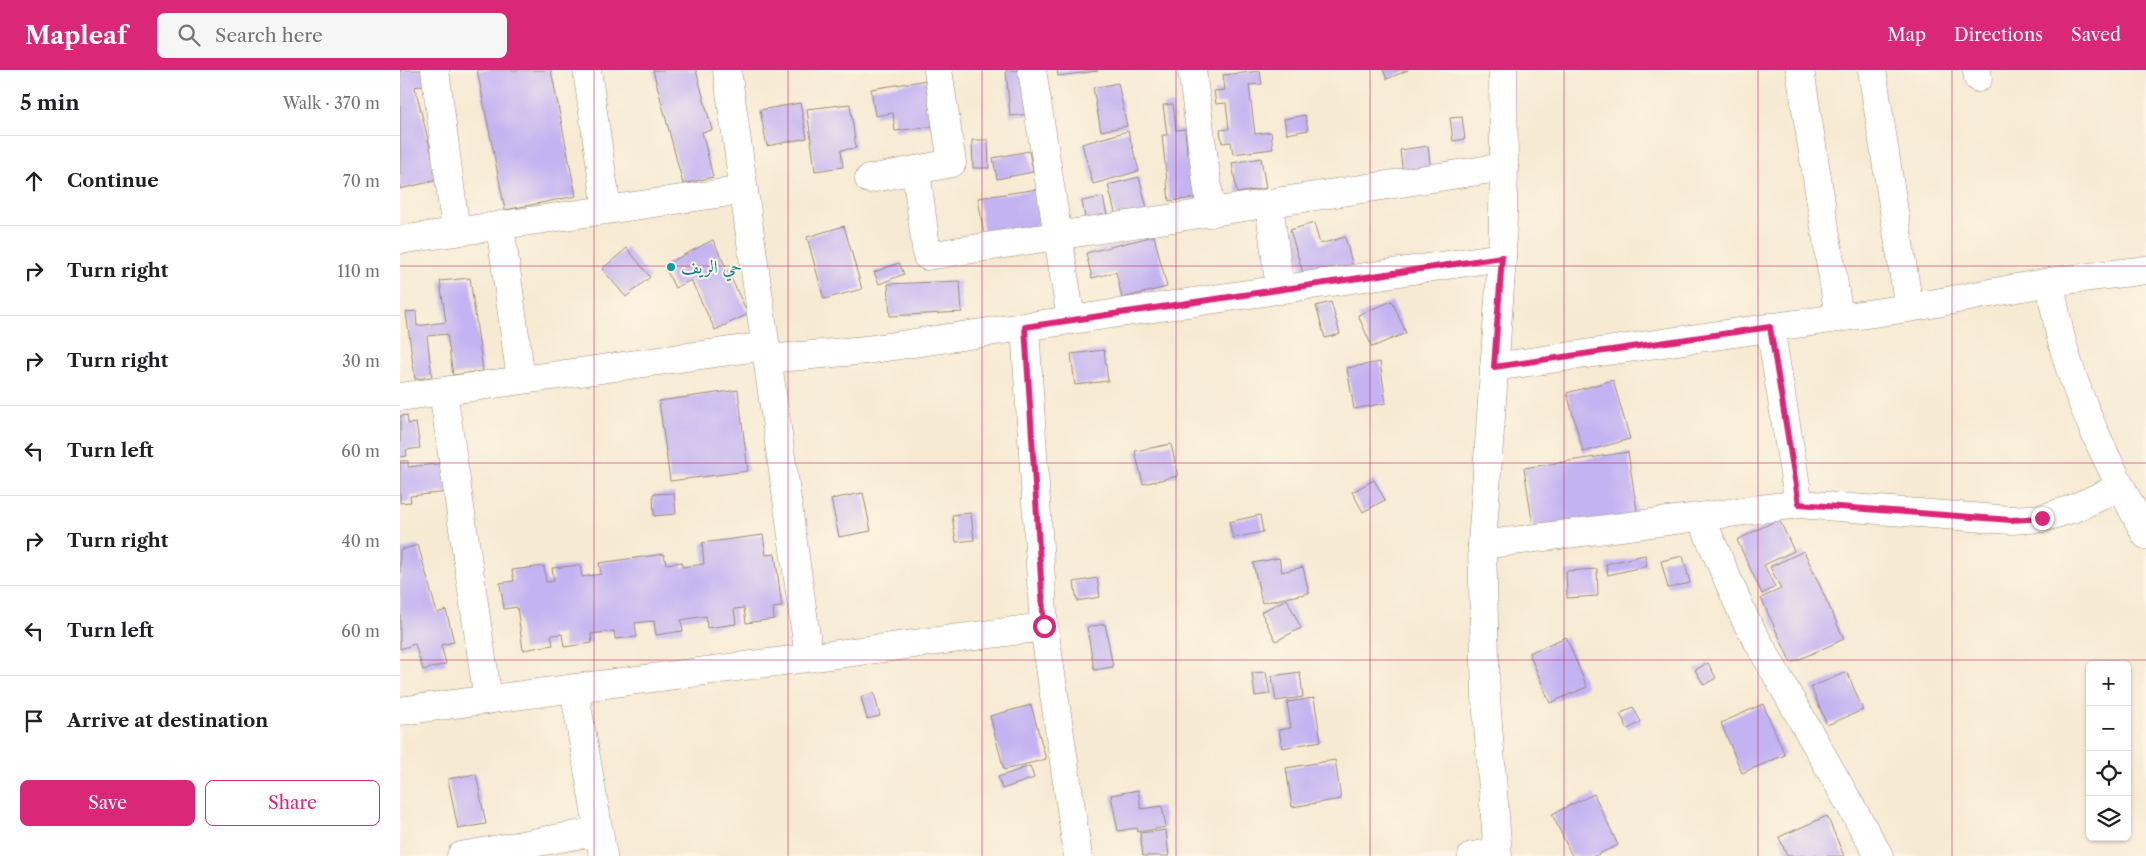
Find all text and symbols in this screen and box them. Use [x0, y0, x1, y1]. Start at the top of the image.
search box [157, 13, 507, 58]
text: Mapleaf [25, 21, 127, 50]
icon: search [175, 21, 203, 49]
text: Search here [215, 24, 323, 47]
text: Map [1887, 24, 1926, 46]
text: Directions [1954, 24, 2043, 46]
text: Saved [2071, 24, 2121, 46]
text: 5 min [20, 90, 80, 115]
text: Walk · 370 m [283, 93, 380, 113]
icon: ahead [20, 167, 48, 195]
text: Continue [67, 169, 159, 192]
text: 70 m [343, 171, 380, 191]
place label: حي الريف [681, 256, 742, 282]
icon: right [20, 257, 48, 285]
text: Turn right [67, 259, 168, 282]
text: 110 m [337, 261, 380, 281]
marker: حي الريف [665, 261, 677, 273]
icon: right [20, 347, 48, 375]
text: Turn right [67, 349, 168, 372]
text: 30 m [342, 351, 380, 371]
icon: left [20, 437, 48, 465]
text: Turn left [67, 439, 154, 462]
text: 60 m [341, 441, 380, 461]
route end [2031, 507, 2054, 530]
icon: right [20, 527, 48, 555]
text: Turn right [67, 529, 168, 552]
text: 40 m [341, 531, 380, 551]
route start [1033, 615, 1056, 638]
icon: left [20, 617, 48, 645]
text: Turn left [67, 619, 154, 642]
text: 60 m [341, 621, 380, 641]
map controls [2086, 661, 2131, 841]
button: + [2086, 661, 2131, 706]
button: − [2086, 706, 2131, 751]
icon: arrive [20, 707, 48, 735]
text: Arrive at destination [67, 709, 268, 732]
button: locate [2086, 751, 2131, 796]
button: Save [20, 780, 195, 826]
button: Share [205, 780, 380, 826]
button: layers [2086, 796, 2131, 841]

